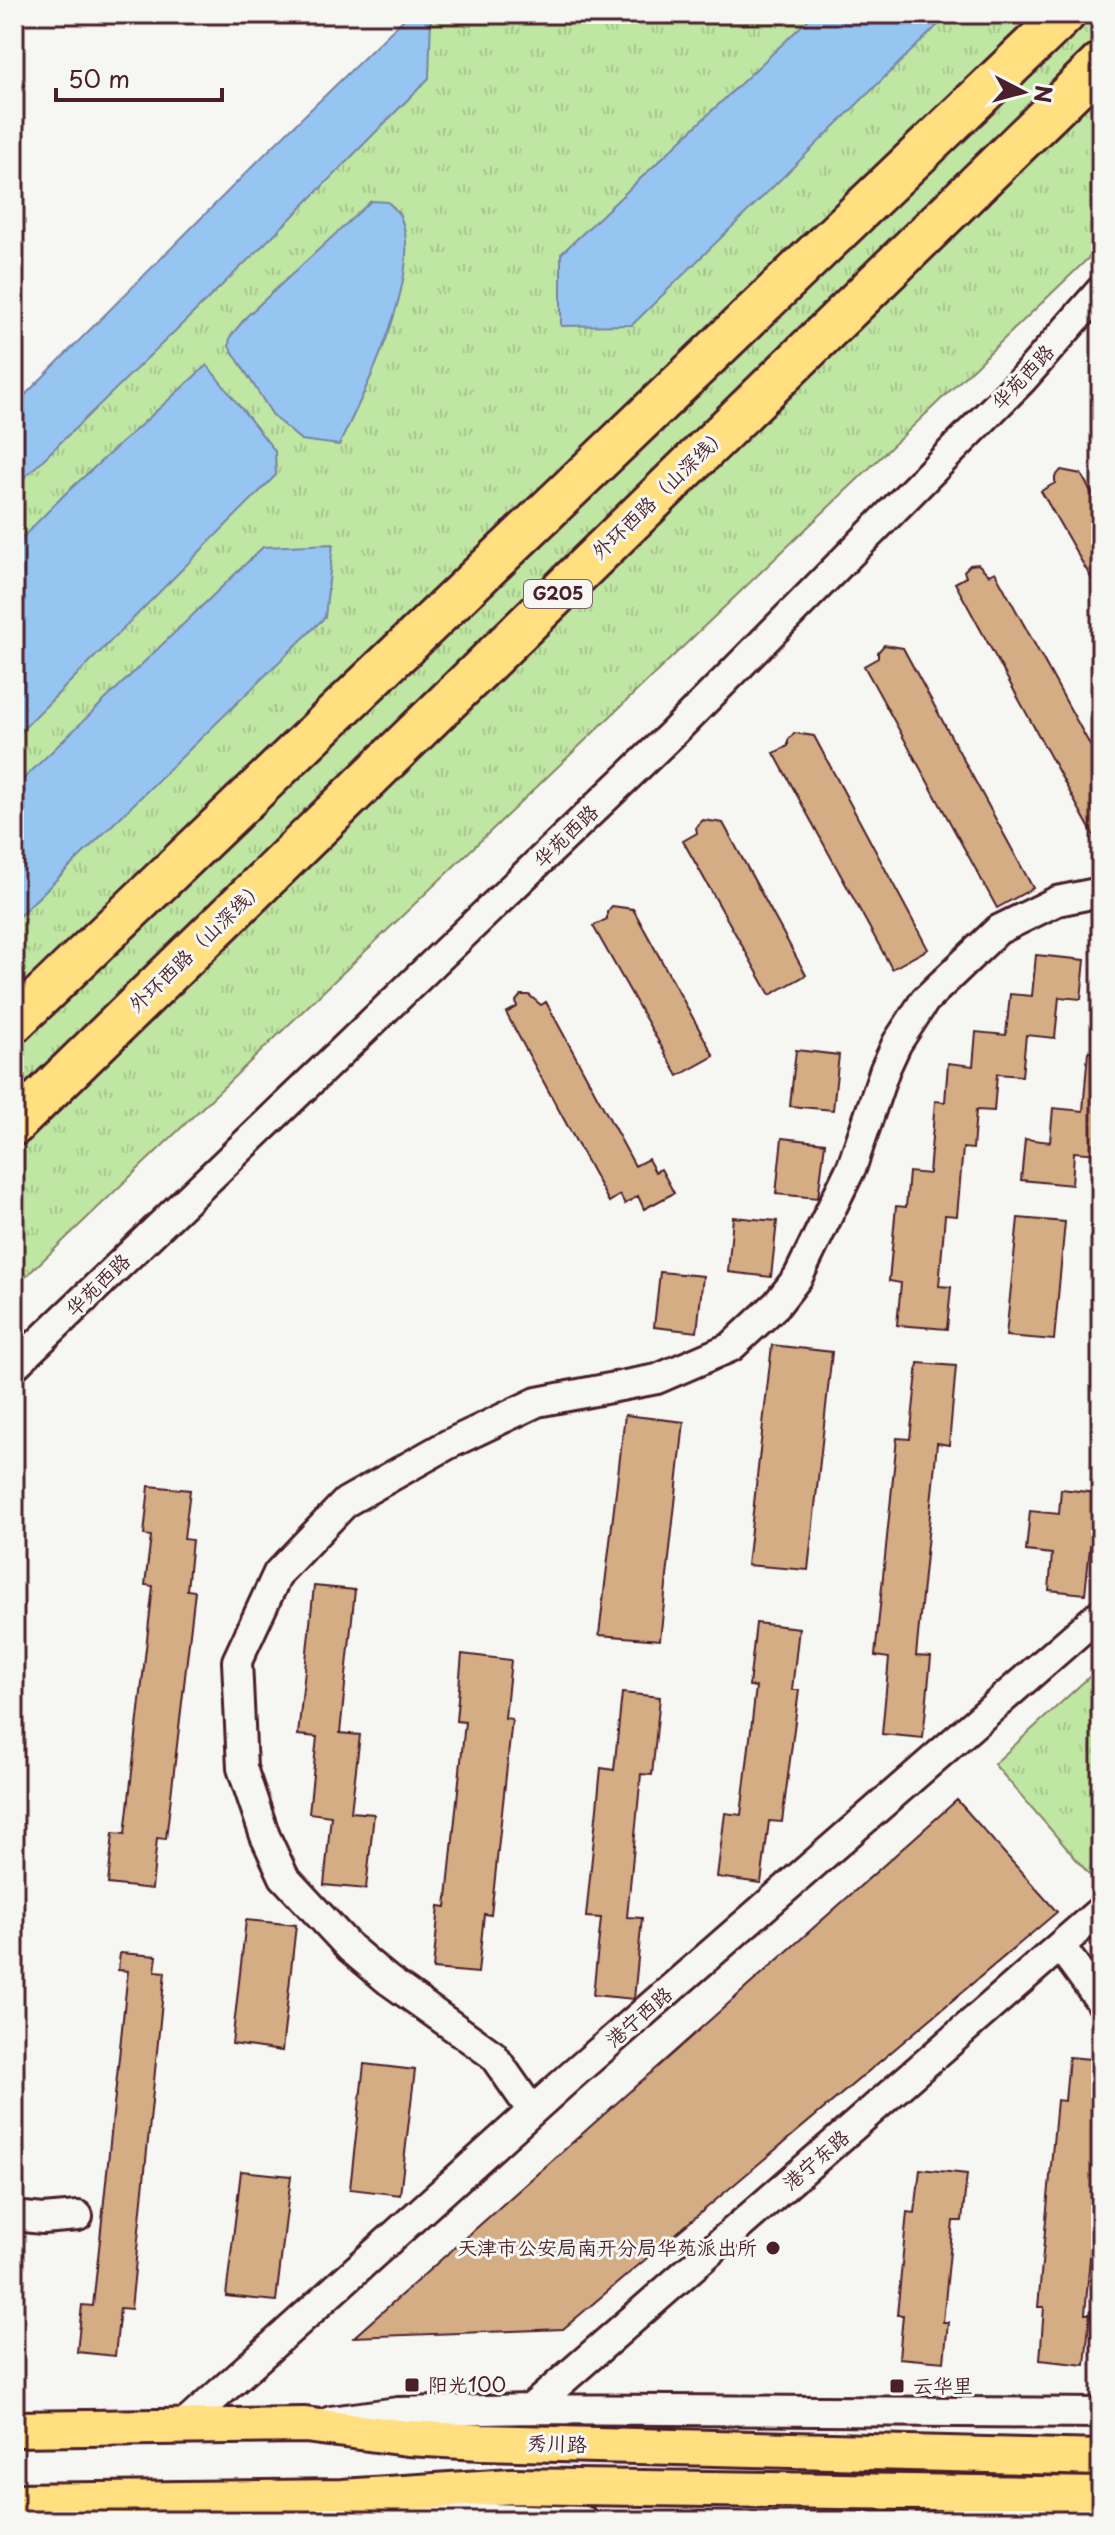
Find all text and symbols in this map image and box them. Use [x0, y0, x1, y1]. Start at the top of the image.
scale bar [56, 52, 222, 102]
north arrow [983, 52, 1063, 132]
text: 50 m [68, 60, 130, 96]
text: N [1027, 84, 1062, 105]
street label: 华苑西路 [984, 336, 1061, 416]
street label: 外环西路（山深线） [584, 419, 734, 566]
road number: G205 [524, 580, 592, 608]
street label: 华苑西路 [526, 796, 605, 874]
street label: 外环西路（山深线） [121, 872, 271, 1019]
street label: 华苑西路 [58, 1245, 137, 1323]
street label: 港宁西路 [598, 1978, 679, 2054]
street label: 港宁东路 [775, 2121, 856, 2197]
place label: 天津市公安局南开分局华苑派出所 [457, 2232, 757, 2262]
marker: 天津市公安局南开分局华苑派出所 [764, 2239, 782, 2257]
place label: 阳光100 [428, 2369, 506, 2399]
place label: 云华里 [913, 2370, 973, 2400]
marker: 阳光100 [403, 2376, 421, 2394]
marker: 云华里 [888, 2377, 906, 2395]
street label: 秀川路 [527, 2427, 589, 2459]

